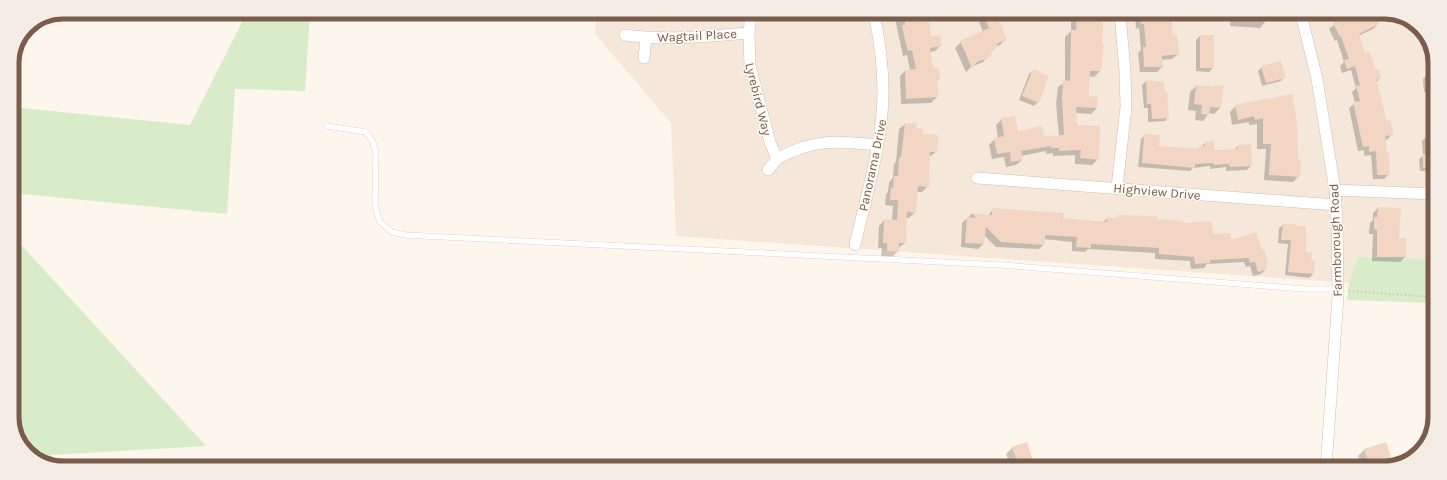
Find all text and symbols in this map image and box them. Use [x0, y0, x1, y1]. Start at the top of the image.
street label: Wagtail Place [657, 26, 738, 45]
street label: Lyrebird Way [742, 61, 775, 137]
street label: Panorama Drive [855, 117, 890, 213]
street label: Highview Drive [1113, 180, 1202, 203]
street label: Farmborough Road [1326, 183, 1345, 297]

